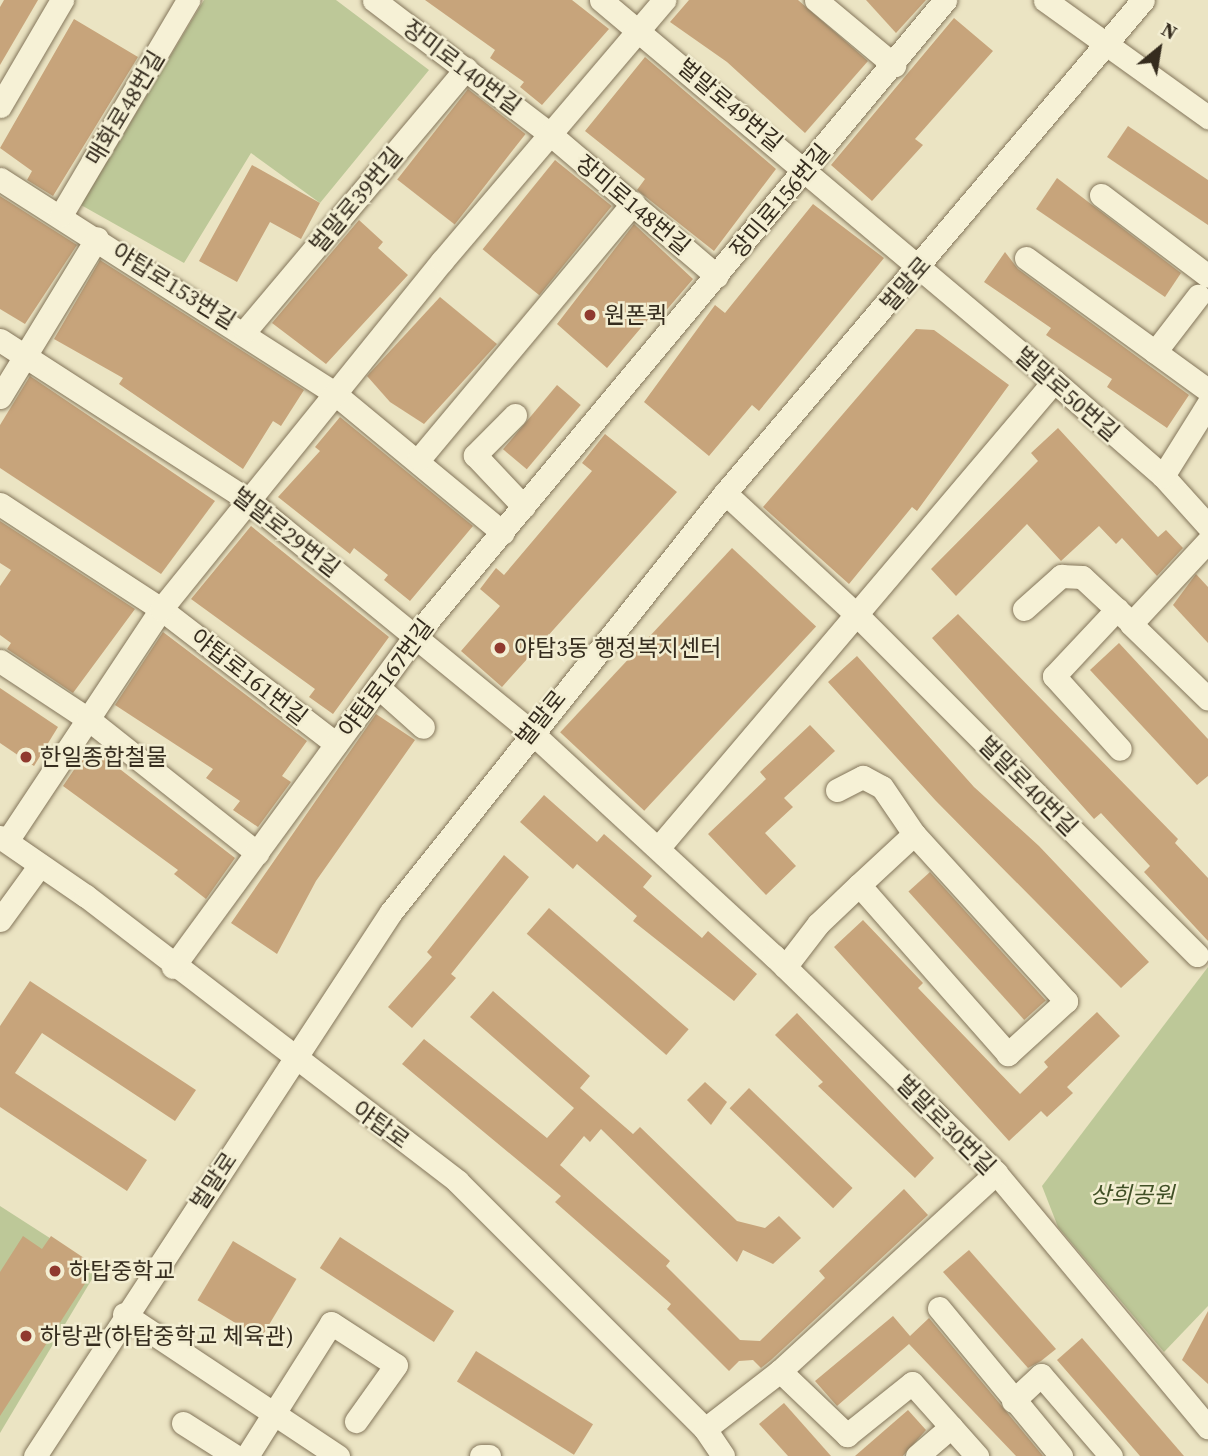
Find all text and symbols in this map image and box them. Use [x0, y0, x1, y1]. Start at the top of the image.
street label: 장미로140번길 [398, 14, 526, 120]
north arrow [1124, 14, 1194, 84]
text: N [1157, 16, 1182, 46]
street label: 매화로48번길 [80, 46, 170, 170]
street label: 벌말로49번길 [672, 53, 788, 157]
street label: 장미로156번길 [724, 138, 836, 264]
street label: 벌말로39번길 [304, 142, 408, 258]
street label: 장미로148번길 [570, 149, 696, 261]
street label: 야탑로153번길 [107, 237, 241, 335]
street label: 벌말로 [875, 251, 937, 317]
place label: 원폰퀵 [604, 301, 667, 329]
marker: 원폰퀵 [582, 307, 598, 323]
street label: 벌말로50번길 [1009, 341, 1125, 447]
street label: 벌말로29번길 [227, 481, 345, 583]
street label: 야탑로167번길 [333, 614, 439, 742]
street label: 야탑로161번길 [185, 623, 313, 731]
place label: 야탑3동 행정복지센터 [514, 634, 721, 662]
marker: 야탑3동 행정복지센터 [492, 640, 508, 656]
street label: 벌말로 [510, 685, 572, 751]
street label: 벌말로40번길 [973, 731, 1083, 841]
place label: 한일종합철물 [40, 743, 167, 771]
marker: 한일종합철물 [18, 749, 34, 765]
street label: 벌말로30번길 [891, 1070, 1001, 1180]
street label: 야탑로 [347, 1095, 415, 1155]
street label: 벌말로 [185, 1147, 243, 1215]
park label: 상희공원 [1090, 1181, 1174, 1209]
place label: 하탑중학교 [69, 1257, 175, 1285]
marker: 하탑중학교 [47, 1263, 63, 1279]
place label: 하랑관(하탑중학교 체육관) [40, 1322, 294, 1350]
marker: 하랑관(하탑중학교 체육관) [18, 1328, 34, 1344]

